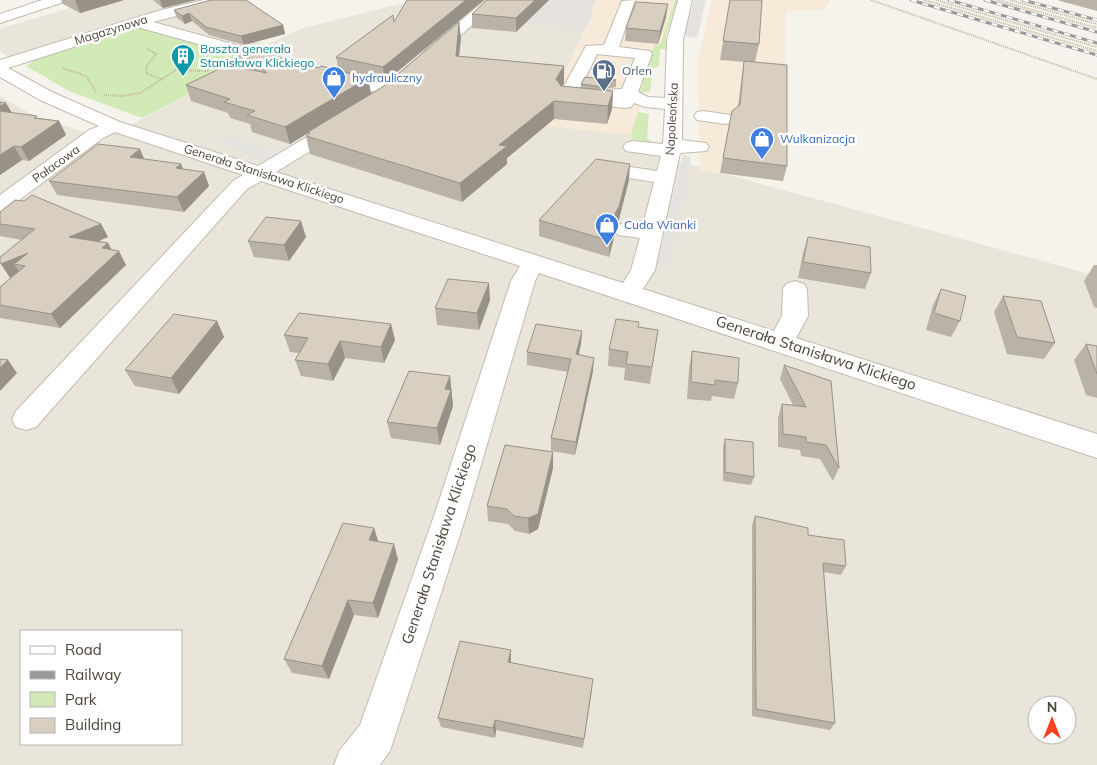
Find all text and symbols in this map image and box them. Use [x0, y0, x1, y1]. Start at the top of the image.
street label: Magazynowa [72, 11, 149, 48]
place label: Baszta generała Stanisława Klickiego [200, 41, 314, 70]
building icon: Baszta generała Stanisława Klickiego [170, 43, 196, 77]
fuel station icon: Orlen [591, 58, 617, 92]
place label: Orlen [622, 63, 652, 78]
shop icon: hydrauliczny [321, 65, 347, 99]
place label: hydrauliczny [352, 70, 423, 85]
street label: Napoleońska [662, 82, 681, 156]
shop icon: Wulkanizacja [749, 126, 775, 160]
place label: Wulkanizacja [780, 131, 855, 146]
street label: Generała Stanisława Klickiego [182, 140, 346, 207]
street label: Pałacowa [29, 141, 82, 186]
shop icon: Cuda Wianki [594, 212, 620, 246]
place label: Cuda Wianki [624, 217, 696, 232]
street label: Generała Stanisława Klickiego [713, 311, 919, 394]
street label: Generała Stanisława Klickiego [397, 441, 480, 647]
legend [20, 630, 182, 745]
text: Road [65, 640, 102, 659]
text: Railway [65, 665, 121, 684]
text: Park [65, 690, 97, 709]
north arrow [1027, 695, 1077, 745]
text: N [1047, 698, 1057, 716]
text: Building [65, 715, 121, 734]

